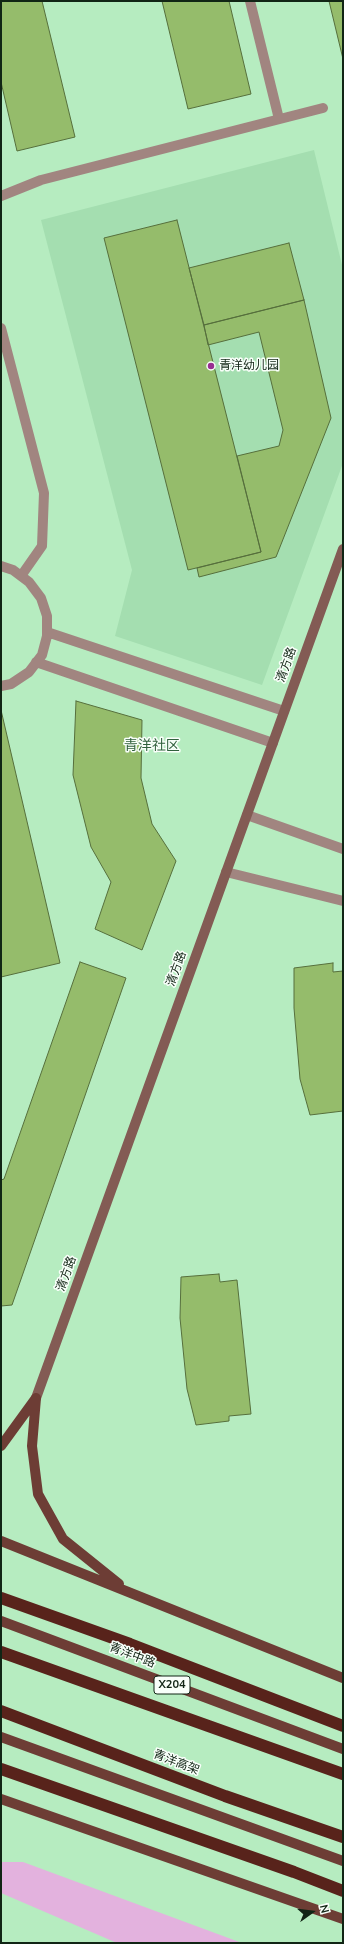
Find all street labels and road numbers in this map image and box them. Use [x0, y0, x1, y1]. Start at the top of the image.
street label: 清方路 [274, 646, 300, 684]
street label: 清方路 [164, 950, 190, 988]
street label: 清方路 [54, 1255, 80, 1293]
street label: 青洋中路 [107, 1641, 157, 1671]
road number: X204 [154, 1676, 190, 1694]
street label: 青洋高架 [151, 1748, 201, 1778]

